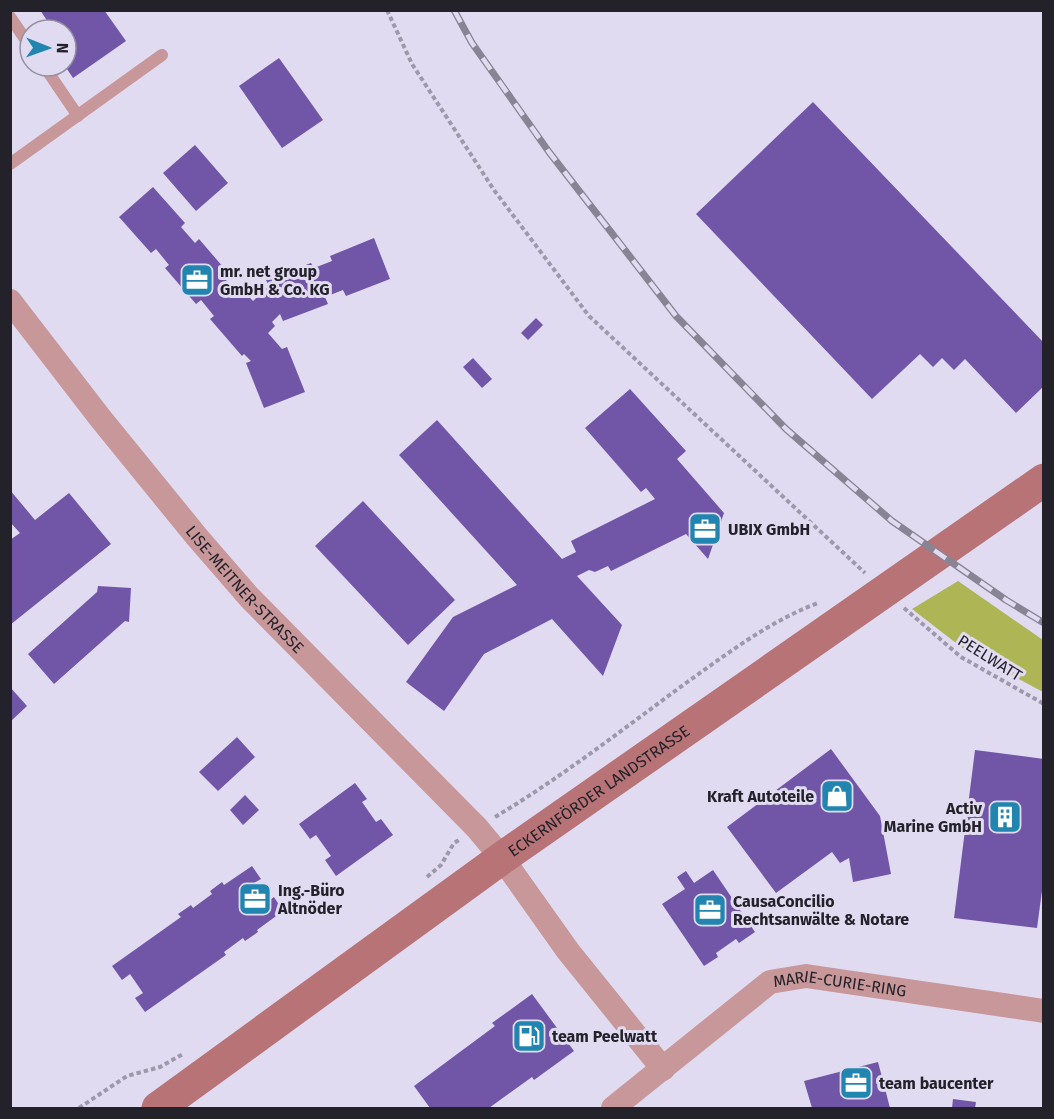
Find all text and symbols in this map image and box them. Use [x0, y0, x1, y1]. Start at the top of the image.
north arrow [18, 18, 78, 78]
text: N [53, 43, 72, 54]
office icon: mr. net group GmbH & Co. KG [179, 262, 215, 298]
place label: mr. net group GmbH & Co. KG [220, 262, 330, 299]
office icon: UBIX GmbH [687, 511, 723, 547]
place label: UBIX GmbH [728, 520, 810, 539]
street label: LISE-MEITNER-STRASSE [182, 522, 308, 657]
street label: PEELWATT [954, 631, 1026, 685]
street label: ECKERNFÖRDER LANDSTRASSE [504, 721, 693, 860]
shop icon: Kraft Autoteile [819, 778, 855, 814]
place label: Kraft Autoteile [707, 787, 814, 806]
place label: Activ Marine GmbH [884, 799, 983, 836]
building icon: Activ Marine GmbH [987, 799, 1023, 835]
office icon: Ing.-Büro Altnöder [237, 881, 273, 917]
place label: Ing.-Büro Altnöder [277, 881, 345, 918]
office icon: CausaConcilio Rechtsanwälte & Notare [692, 892, 728, 928]
place label: CausaConcilio Rechtsanwälte & Notare [733, 892, 909, 929]
street label: MARIE-CURIE-RING [772, 966, 908, 1000]
fuel station icon: team Peelwatt [511, 1018, 547, 1054]
place label: team Peelwatt [552, 1027, 658, 1046]
office icon: team baucenter [838, 1065, 874, 1101]
place label: team baucenter [879, 1074, 994, 1093]

